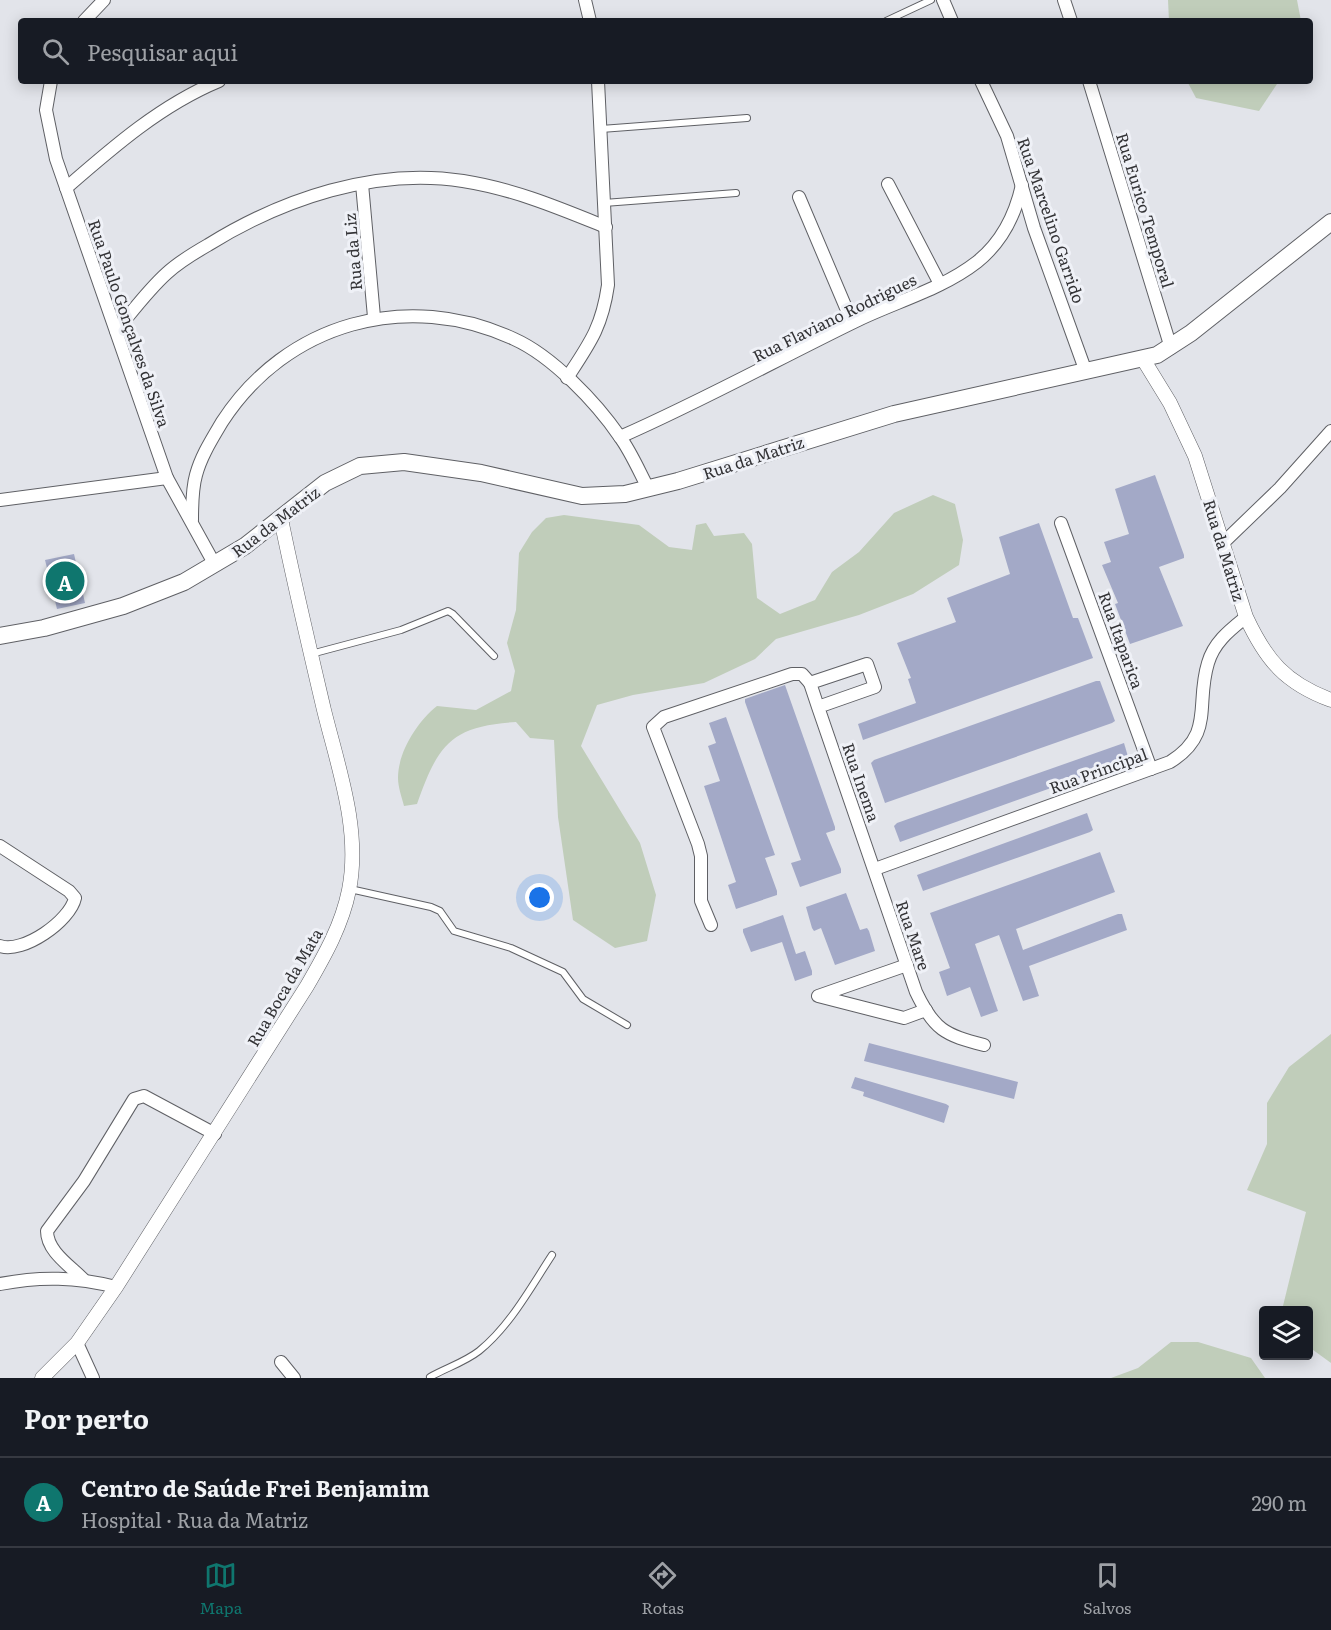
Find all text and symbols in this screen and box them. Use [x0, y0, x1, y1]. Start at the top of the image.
search box [18, 18, 1313, 84]
icon: search [39, 35, 72, 68]
text: Pesquisar aqui [87, 35, 238, 68]
street label: Rua Eurico Temporal [1111, 129, 1181, 291]
street label: Rua Marcelino Garrido [1012, 134, 1092, 306]
street label: Rua da Liz [337, 212, 367, 292]
street label: Rua Paulo Gonçalves da Silva [83, 216, 177, 431]
street label: Rua Flaviano Rodrigues [748, 267, 920, 367]
street label: Rua da Matriz [699, 429, 807, 485]
street label: Rua da Matriz [226, 480, 324, 562]
street label: Rua da Matriz [1198, 496, 1252, 604]
pin: A [46, 558, 84, 604]
street label: Rua Itaparica [1093, 588, 1151, 692]
street label: Rua Inema [837, 739, 887, 825]
street label: Rua Principal [1045, 741, 1151, 799]
your location [525, 883, 554, 912]
street label: Rua Mare [891, 897, 937, 973]
street label: Rua Boca da Mata [240, 923, 328, 1051]
map controls [1259, 1306, 1313, 1360]
button: layers [1259, 1306, 1313, 1360]
text: Por perto [24, 1398, 149, 1437]
text: Centro de Saúde Frei Benjamim [81, 1471, 430, 1504]
text: A [36, 1487, 51, 1517]
text: 290 m [1251, 1487, 1307, 1517]
text: Hospital · Rua da Matriz [81, 1504, 308, 1534]
tab: Mapa [200, 1559, 242, 1619]
tab: Rotas [642, 1559, 684, 1619]
tab: Salvos [1083, 1559, 1131, 1619]

